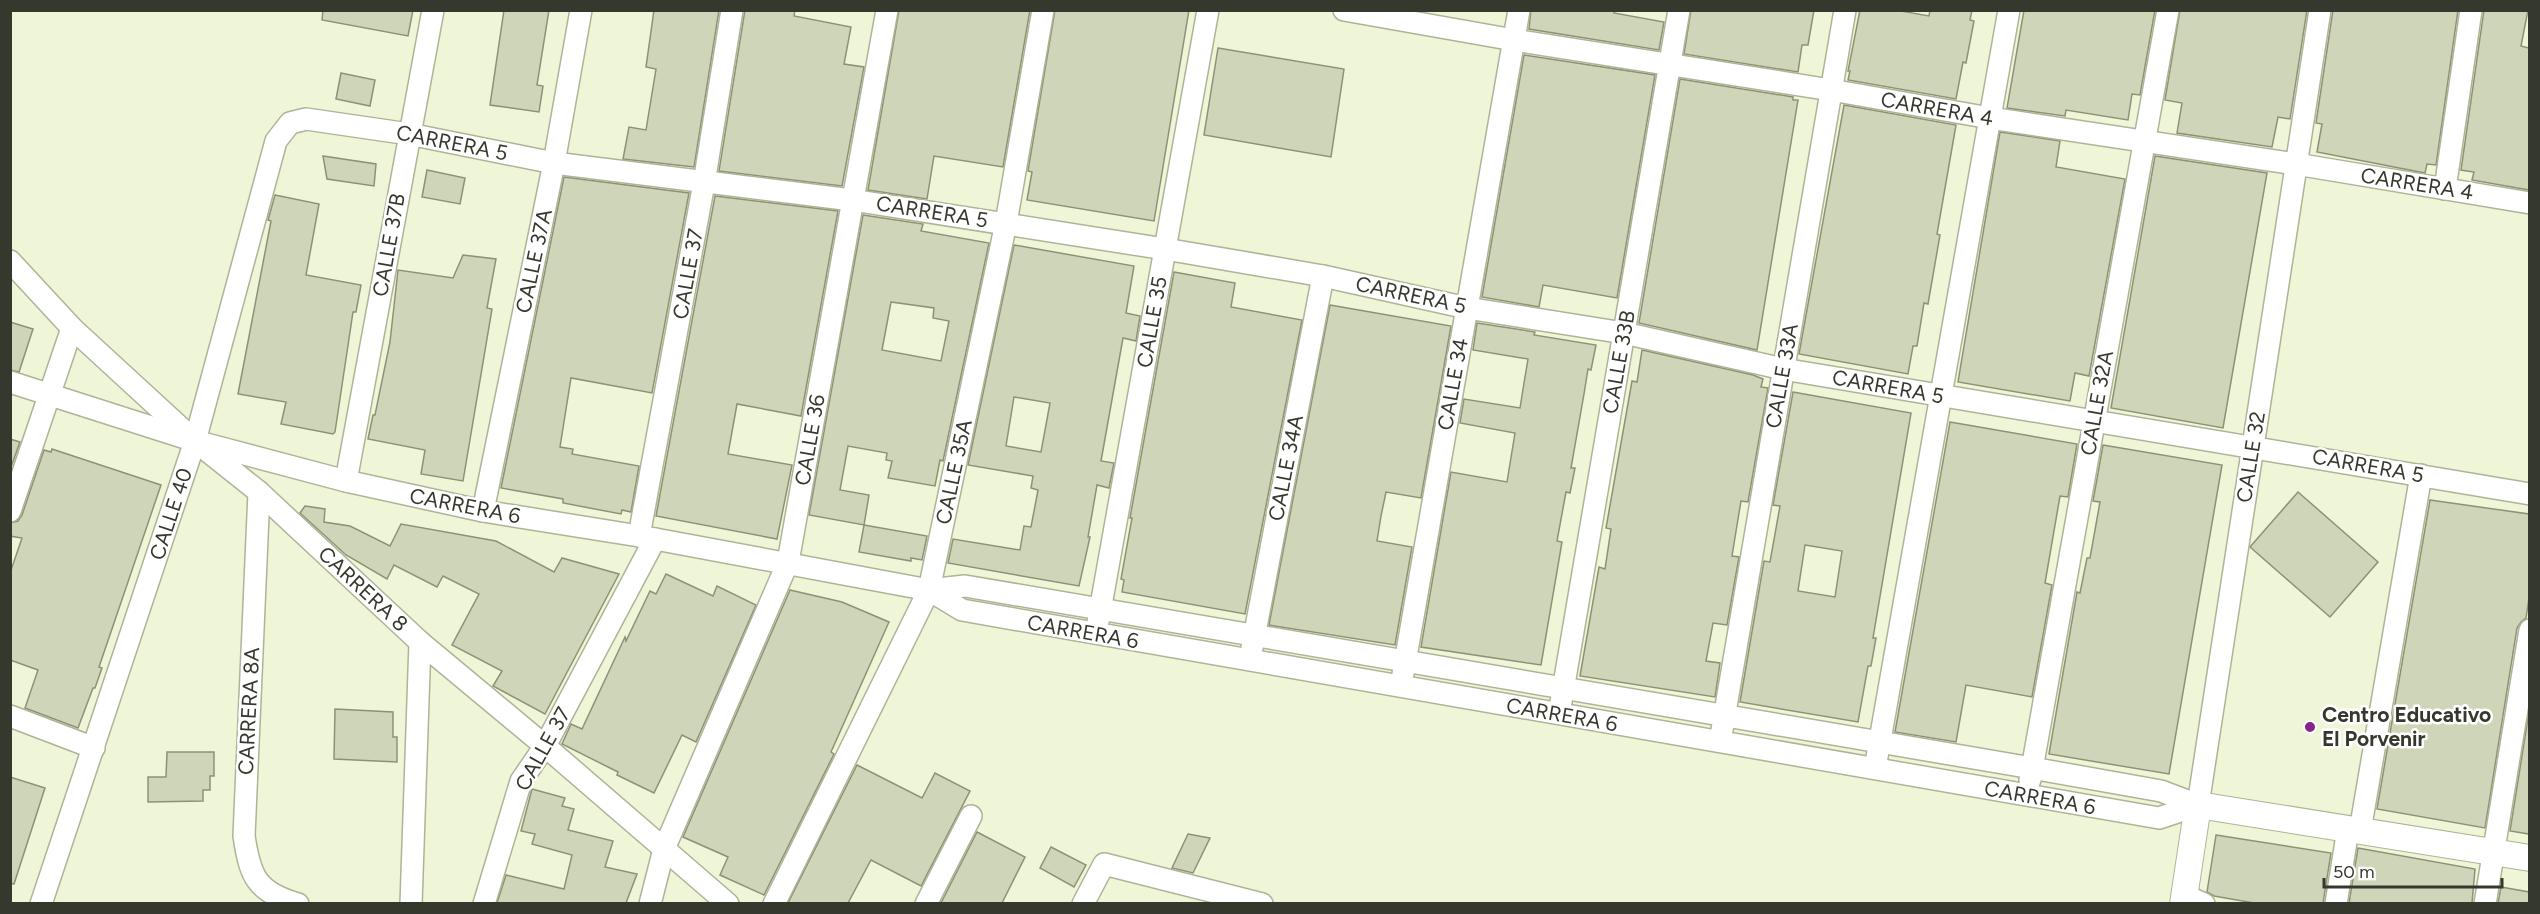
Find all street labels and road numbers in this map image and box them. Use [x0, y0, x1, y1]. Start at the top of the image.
street label: CARRERA 4 [1879, 86, 1995, 131]
street label: CARRERA 5 [394, 119, 510, 166]
street label: CARRERA 4 [2359, 162, 2475, 205]
street label: CARRERA 5 [874, 190, 990, 233]
street label: CALLE 37B [367, 191, 410, 298]
street label: CALLE 37A [510, 207, 557, 315]
street label: CALLE 37 [667, 227, 708, 321]
street label: CARRERA 5 [1353, 271, 1469, 318]
street label: CALLE 35 [1131, 274, 1172, 370]
street label: CALLE 33B [1597, 308, 1640, 416]
street label: CALLE 33A [1760, 322, 1803, 430]
street label: CALLE 34 [1432, 336, 1473, 432]
street label: CALLE 32A [2075, 348, 2118, 457]
street label: CARRERA 5 [1830, 364, 1946, 409]
street label: CALLE 36 [789, 392, 830, 487]
street label: CALLE 32 [2231, 410, 2270, 504]
street label: CALLE 34A [1263, 413, 1308, 523]
street label: CALLE 35A [930, 417, 977, 527]
street label: CARRERA 5 [2310, 443, 2426, 488]
street label: CALLE 40 [144, 465, 197, 563]
street label: CARRERA 6 [407, 482, 523, 529]
street label: CARRERA 8 [313, 541, 413, 637]
street label: CARRERA 6 [1025, 609, 1141, 654]
street label: CARRERA 8A [233, 647, 264, 775]
street label: CARRERA 6 [1504, 692, 1620, 737]
street label: CALLE 37 [509, 703, 576, 795]
street label: CARRERA 6 [1982, 775, 2098, 820]

